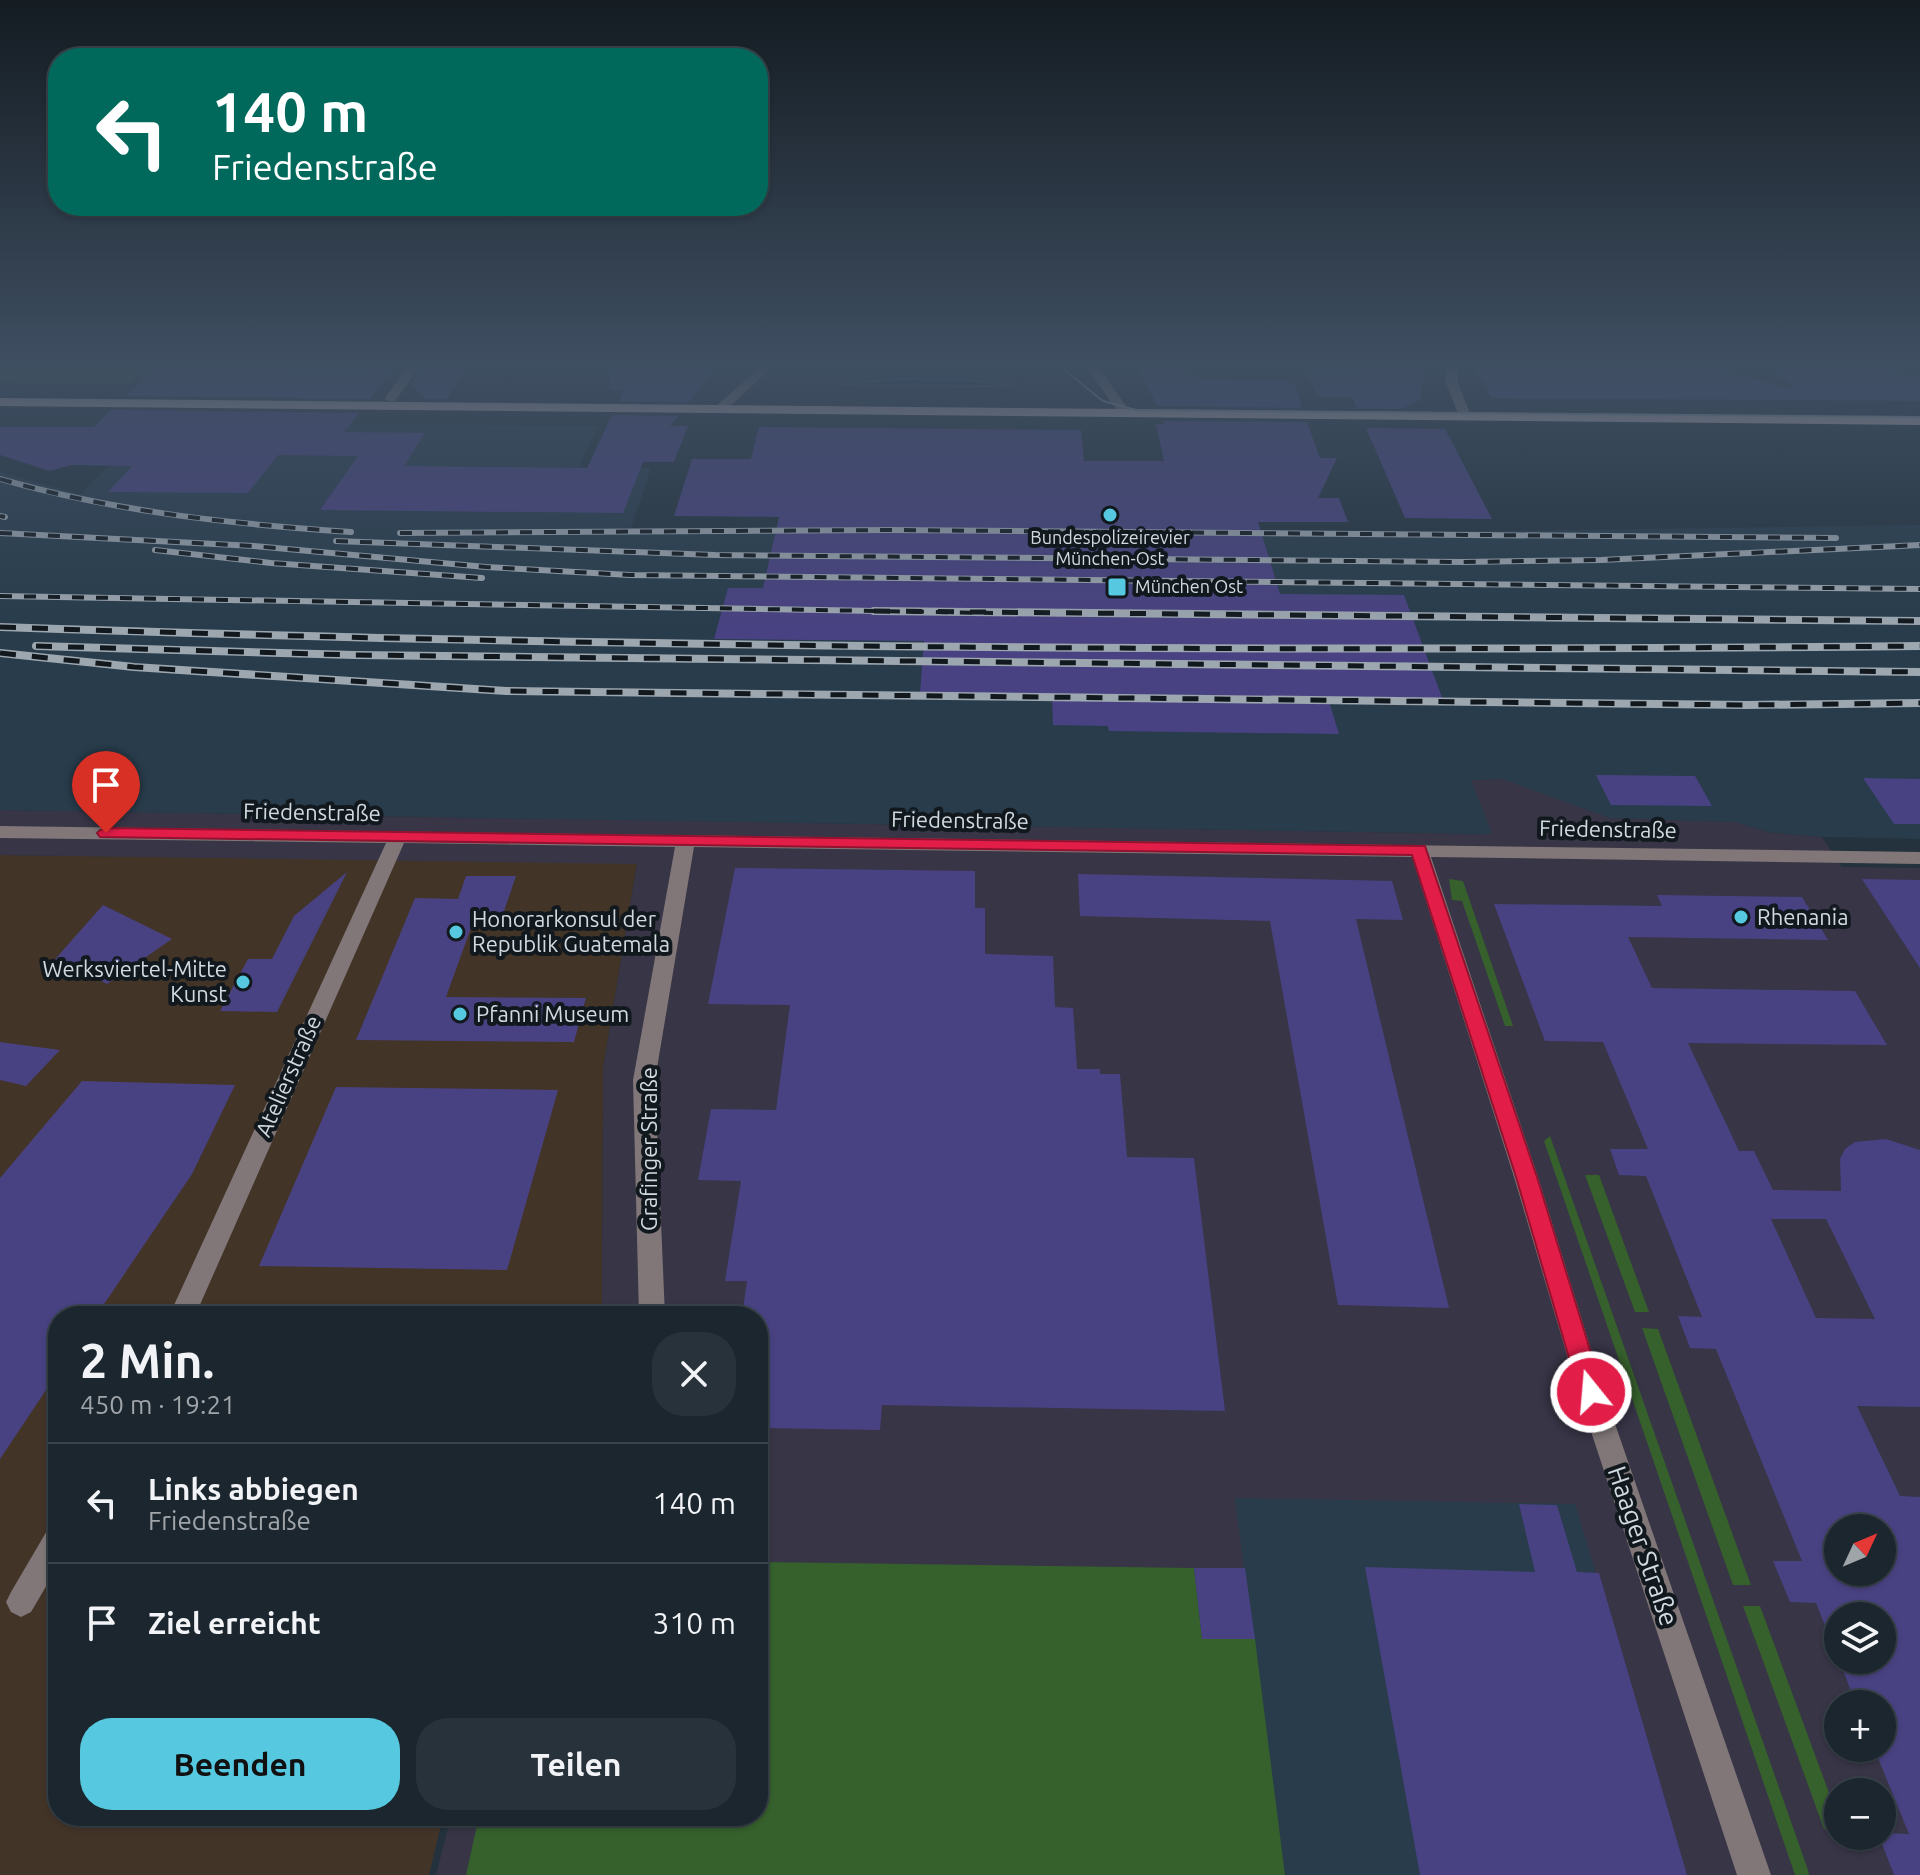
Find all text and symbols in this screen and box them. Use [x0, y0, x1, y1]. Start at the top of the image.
icon: left [80, 80, 184, 184]
text: 140 m [212, 80, 368, 143]
text: Friedenstraße [212, 146, 438, 187]
marker: Bundespolizeirevier München-Ost [1101, 506, 1119, 524]
place label: Bundespolizeirevier München-Ost [1030, 527, 1190, 568]
marker: München Ost [1106, 576, 1128, 598]
place label: München Ost [1135, 576, 1243, 596]
pin [72, 751, 140, 833]
icon: arrive [84, 763, 128, 807]
street label: Friedenstraße [243, 798, 381, 825]
street label: Friedenstraße [891, 806, 1029, 833]
street label: Friedenstraße [1539, 815, 1677, 842]
place label: Rhenania [1757, 904, 1849, 929]
place label: Honorarkonsul der Republik Guatemala [472, 906, 670, 956]
marker: Rhenania [1732, 908, 1750, 926]
marker: Honorarkonsul der Republik Guatemala [447, 923, 465, 941]
place label: Werksviertel-Mitte Kunst [43, 956, 227, 1006]
marker: Werksviertel-Mitte Kunst [234, 973, 252, 991]
place label: Pfanni Museum [476, 1001, 629, 1026]
marker: Pfanni Museum [451, 1005, 469, 1023]
street label: Atelierstraße [250, 1011, 325, 1140]
street label: Grafinger Straße [636, 1067, 661, 1231]
button: close [652, 1332, 736, 1416]
text: 2 Min. [80, 1333, 214, 1387]
position arrow [1549, 1350, 1633, 1434]
text: 450 m · 19:21 [80, 1390, 236, 1419]
street label: Haager Straße [1603, 1462, 1684, 1630]
text: Links abbiegen [148, 1472, 359, 1506]
icon: left [80, 1481, 124, 1525]
text: 140 m [652, 1486, 736, 1520]
text: Friedenstraße [148, 1506, 311, 1535]
north arrow [1824, 1514, 1896, 1586]
map controls [1824, 1514, 1896, 1850]
icon: arrive [80, 1601, 124, 1645]
button: layers [1824, 1602, 1896, 1674]
text: Ziel erreicht [148, 1606, 321, 1640]
text: 310 m [652, 1606, 736, 1640]
button: + [1824, 1690, 1896, 1762]
button: Beenden [80, 1718, 400, 1810]
button: Teilen [416, 1718, 736, 1810]
button: − [1824, 1778, 1896, 1850]

